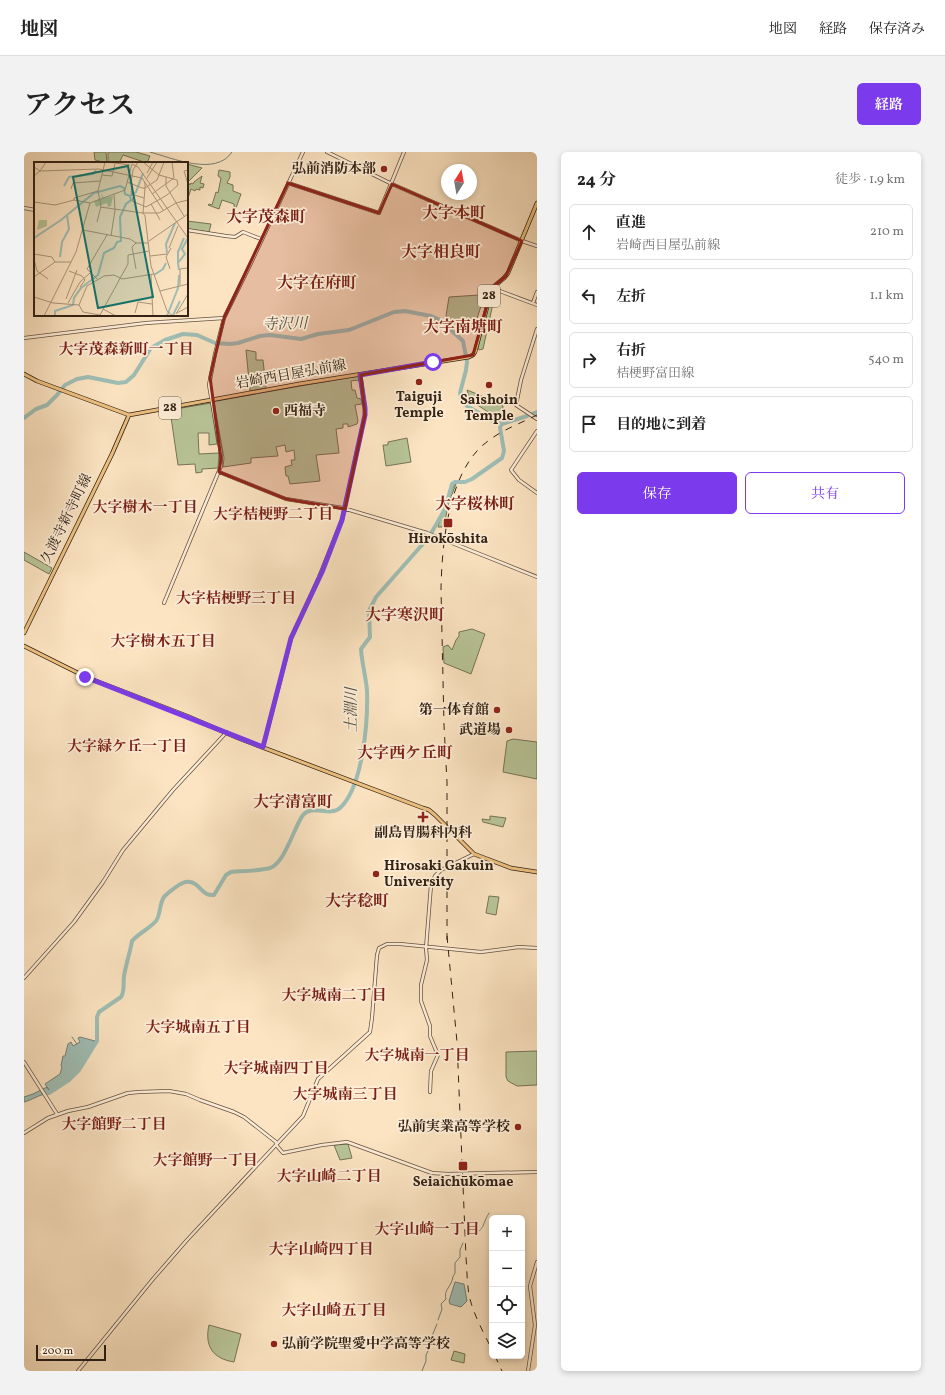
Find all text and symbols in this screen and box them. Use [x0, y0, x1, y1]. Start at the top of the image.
text: 地図 [20, 17, 58, 43]
text: 地図 [769, 20, 797, 39]
text: 経路 [819, 20, 847, 39]
text: 保存済み [869, 20, 925, 39]
button: 経路 [857, 83, 921, 125]
text: アクセス [24, 87, 135, 126]
place label: 弘前消防本部 [292, 160, 376, 179]
inset map [34, 162, 188, 316]
marker: 弘前消防本部 [379, 164, 389, 174]
north arrow [441, 164, 477, 200]
text: 24 分 [577, 169, 616, 192]
text: 徒歩 · 1.9 km [835, 171, 905, 189]
district label: 大字本町 [422, 203, 486, 225]
district label: 大字茂森町 [226, 207, 306, 229]
text: 直進 [616, 213, 646, 234]
icon: ahead [578, 221, 600, 243]
text: 210 m [870, 223, 904, 241]
text: 岩崎西目屋弘前線 [616, 237, 720, 255]
district label: 大字相良町 [401, 242, 481, 264]
district label: 大字在府町 [277, 273, 357, 295]
road number: 28 [478, 285, 500, 307]
icon: left [578, 285, 600, 307]
text: 左折 [616, 287, 646, 308]
text: 1.1 km [870, 287, 904, 305]
water label: 寺沢川 [262, 314, 310, 336]
district label: 大字南塘町 [423, 317, 503, 339]
district label: 大字茂森新町一丁目 [58, 340, 194, 361]
text: 右折 [616, 341, 646, 362]
icon: right [578, 349, 600, 371]
text: 540 m [868, 351, 904, 369]
route start [424, 353, 442, 371]
street label: 岩崎西目屋弘前線 [234, 356, 348, 394]
text: 桔梗野富田線 [616, 365, 694, 383]
marker: Taiguji Temple [414, 377, 424, 387]
marker: Saishoin Temple [484, 380, 494, 390]
place label: Taiguji Temple [394, 388, 444, 423]
place label: Saishoin Temple [460, 391, 518, 426]
road number: 28 [159, 397, 181, 419]
place label: 西福寺 [284, 402, 326, 421]
marker: 西福寺 [271, 406, 281, 416]
icon: arrive [578, 413, 600, 435]
text: 目的地に到着 [616, 415, 706, 436]
street label: 久渡寺新寺町線 [37, 471, 97, 567]
button: 保存 [577, 472, 737, 514]
button: 共有 [745, 472, 905, 514]
district label: 大字桜林町 [435, 494, 515, 516]
district label: 大字樹木一丁目 [92, 498, 198, 519]
district label: 大字桔梗野二丁目 [213, 505, 333, 526]
marker: Hirokōshita [442, 517, 454, 529]
place label: Hirokōshita [408, 530, 488, 549]
district label: 大字桔梗野三丁目 [176, 589, 296, 610]
district label: 大字寒沢町 [365, 605, 445, 627]
district label: 大字樹木五丁目 [110, 632, 216, 653]
route end [76, 668, 94, 686]
water label: 土淵川 [342, 686, 363, 733]
place label: 第一体育館 [419, 701, 489, 720]
marker: 第一体育館 [492, 705, 502, 715]
place label: 武道場 [459, 721, 501, 740]
marker: 武道場 [504, 725, 514, 735]
district label: 大字緑ケ丘一丁目 [67, 737, 187, 758]
district label: 大字西ケ丘町 [357, 743, 453, 765]
district label: 大字清富町 [253, 792, 333, 814]
marker: 副島胃腸科内科 [417, 811, 429, 823]
place label: 副島胃腸科内科 [374, 824, 473, 843]
place label: Hirosaki Gakuin University [384, 857, 494, 892]
marker: Hirosaki Gakuin University [371, 869, 381, 879]
district label: 大字稔町 [325, 891, 389, 913]
district label: 大字城南二丁目 [281, 986, 387, 1007]
district label: 大字城南五丁目 [145, 1018, 251, 1039]
district label: 大字城南一丁目 [364, 1046, 470, 1067]
district label: 大字城南四丁目 [223, 1059, 329, 1080]
district label: 大字城南三丁目 [292, 1085, 398, 1106]
district label: 大字館野二丁目 [61, 1115, 167, 1136]
place label: 弘前実業高等学校 [398, 1118, 510, 1137]
marker: 弘前実業高等学校 [513, 1122, 523, 1132]
district label: 大字館野一丁目 [152, 1151, 258, 1172]
marker: Seiaichūkōmae [457, 1160, 469, 1172]
district label: 大字山崎二丁目 [276, 1167, 382, 1188]
place label: Seiaichūkōmae [413, 1173, 513, 1192]
map controls [489, 1215, 525, 1359]
button: + [489, 1215, 525, 1251]
district label: 大字山崎一丁目 [374, 1220, 480, 1241]
district label: 大字山崎四丁目 [268, 1240, 374, 1261]
button: − [489, 1251, 525, 1287]
button: locate [489, 1287, 525, 1323]
district label: 大字山崎五丁目 [281, 1301, 387, 1322]
button: layers [489, 1323, 525, 1359]
place label: 弘前学院聖愛中学高等学校 [282, 1335, 450, 1354]
marker: 弘前学院聖愛中学高等学校 [269, 1339, 279, 1349]
scale bar [36, 1343, 106, 1362]
text: 200 m [42, 1344, 73, 1359]

